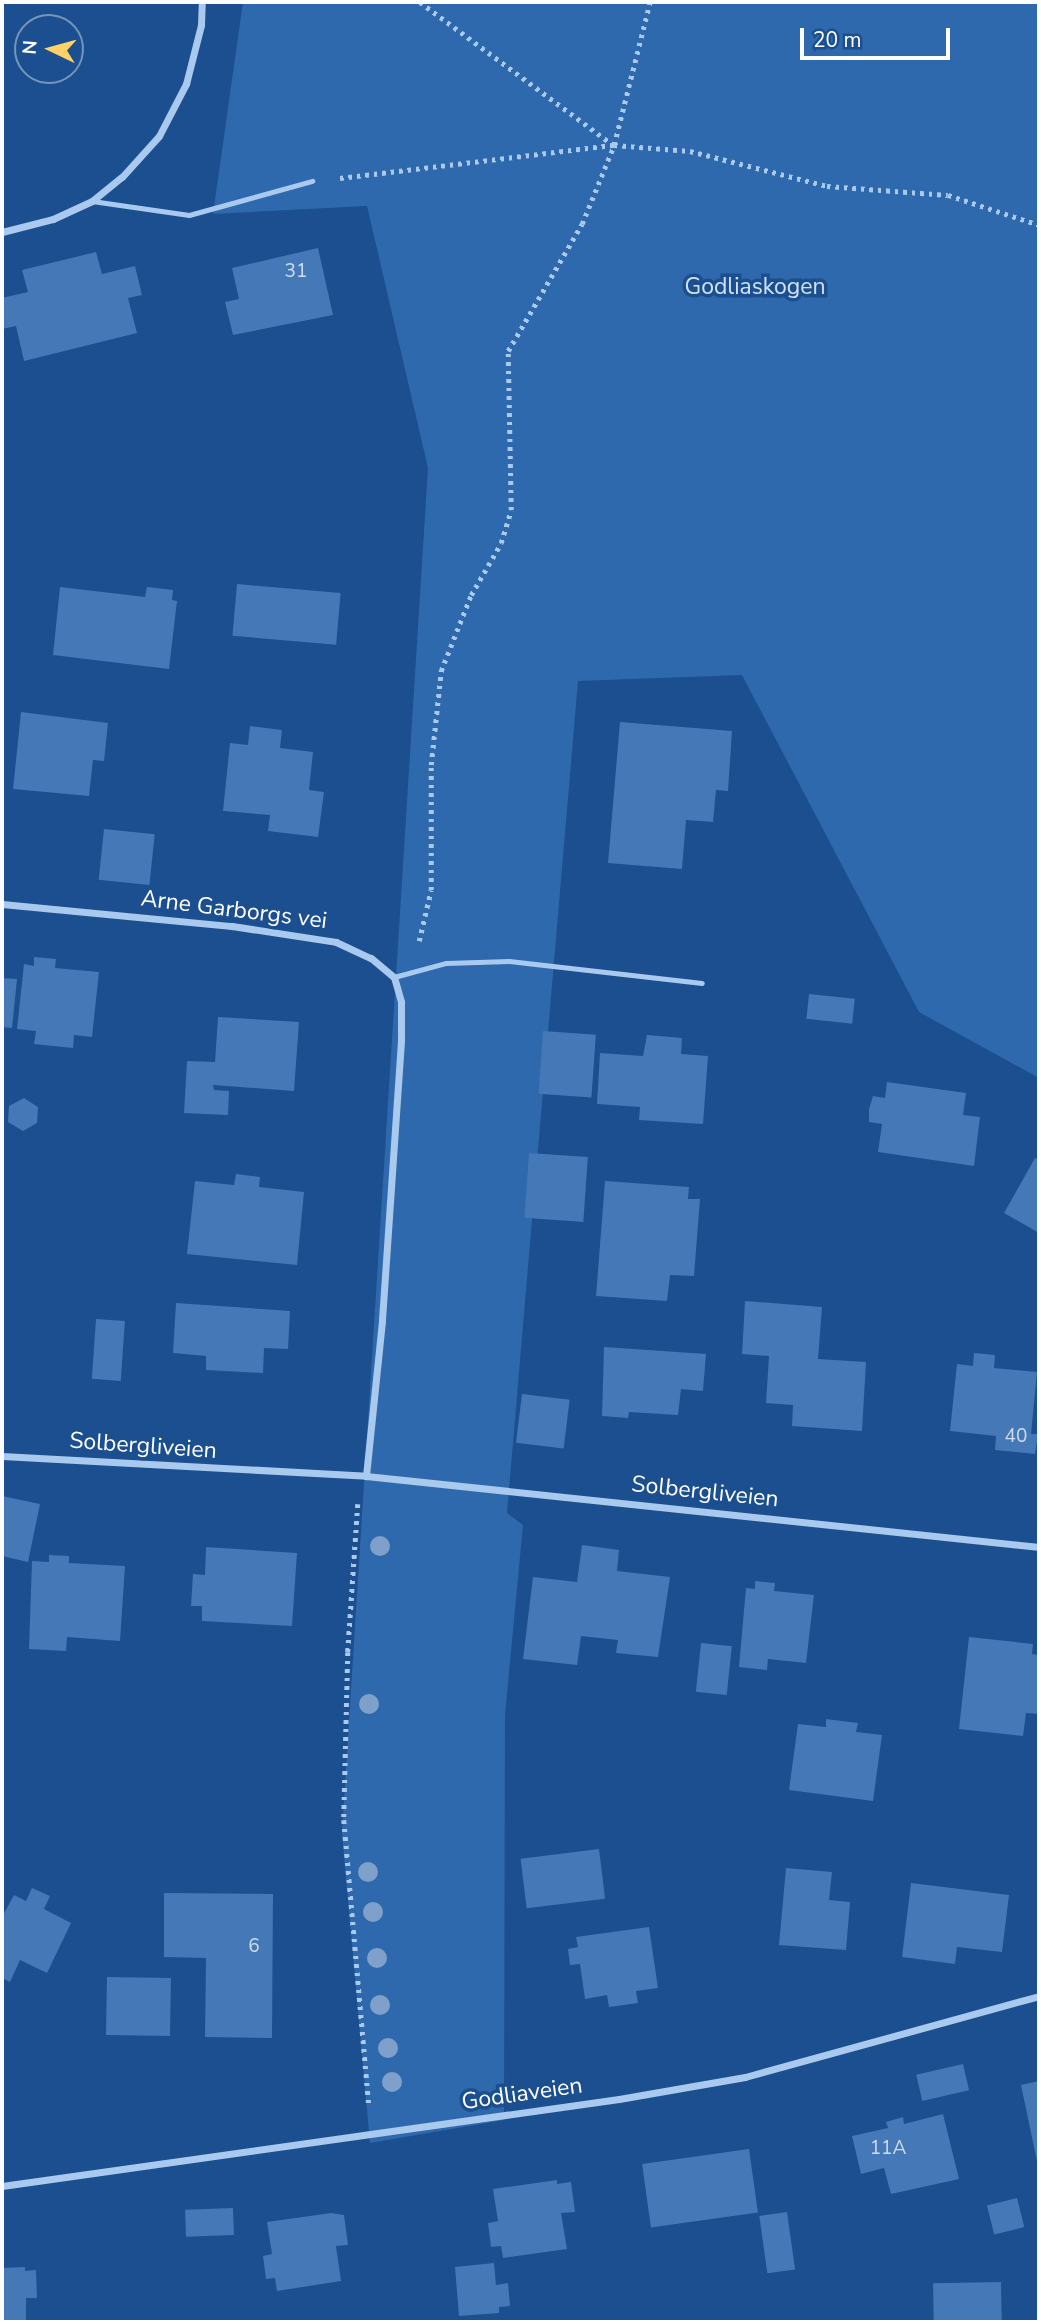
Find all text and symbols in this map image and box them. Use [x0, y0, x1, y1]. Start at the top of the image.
north arrow [14, 14, 84, 84]
scale bar [803, 14, 954, 58]
text: 20 m [813, 26, 862, 54]
text: N [17, 39, 44, 56]
house number: 31 [285, 261, 307, 283]
park label: Godliaskogen [684, 273, 826, 301]
street label: Arne Garborgs vei [139, 885, 329, 935]
house number: 40 [1005, 1426, 1027, 1448]
street label: Solbergliveien [68, 1427, 218, 1465]
street label: Solbergliveien [630, 1471, 780, 1513]
house number: 6 [248, 1936, 260, 1958]
street label: Godliaveien [460, 2072, 584, 2116]
house number: 11A [870, 2138, 906, 2160]

